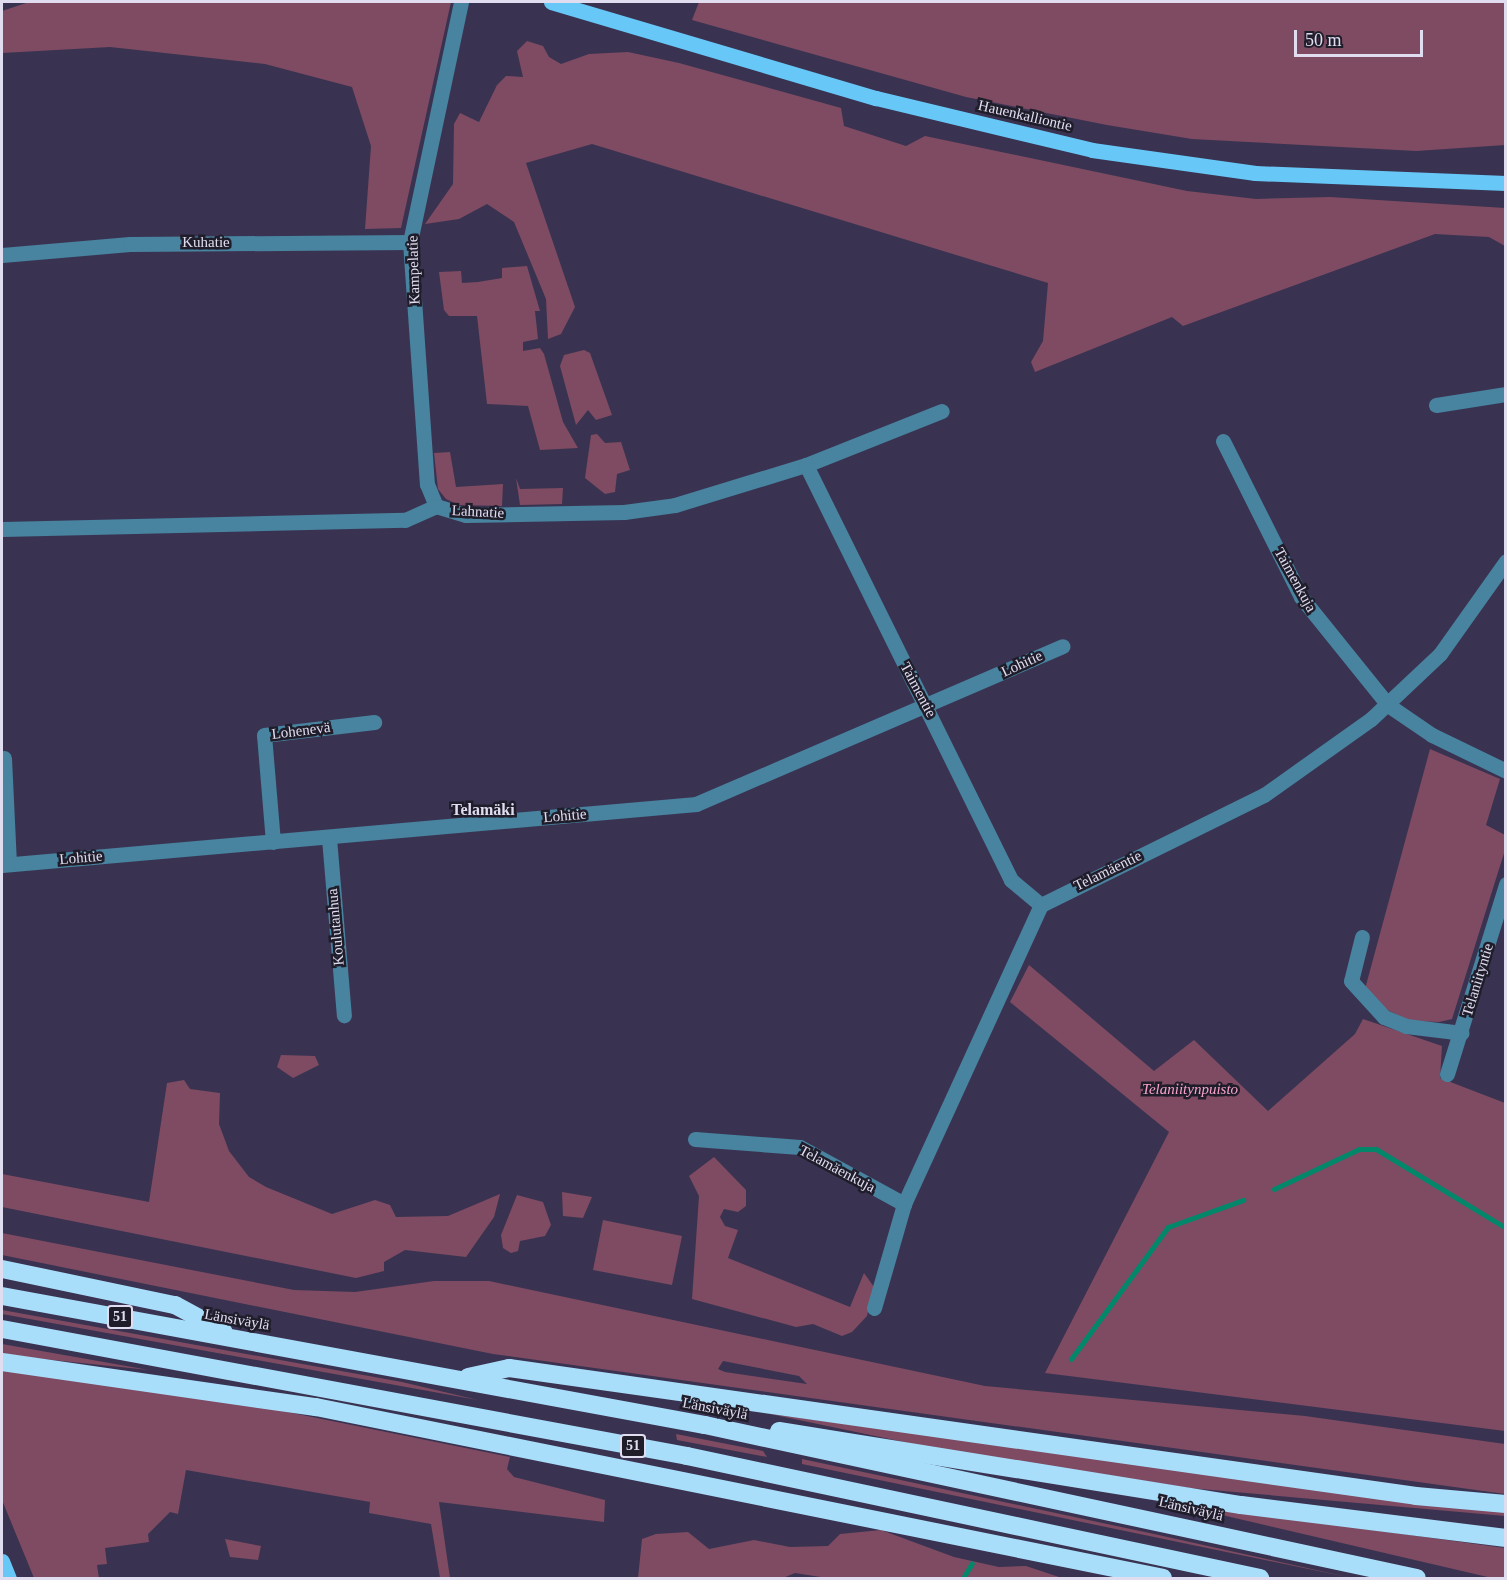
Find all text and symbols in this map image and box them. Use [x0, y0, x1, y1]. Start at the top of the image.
scale bar [1297, 18, 1426, 56]
text: 50 m [1305, 30, 1342, 50]
street label: Hauenkalliontie [976, 96, 1074, 136]
street label: Kuhatie [182, 234, 230, 252]
street label: Kampelatie [404, 235, 424, 305]
street label: Lahnatie [451, 502, 505, 522]
street label: Taimenkuja [1270, 545, 1320, 615]
street label: Lohitie [999, 647, 1045, 681]
street label: Taimentie [896, 659, 940, 721]
street label: Lohenevä [271, 718, 331, 744]
district label: Telamäki [451, 800, 515, 820]
street label: Lohitie [543, 805, 587, 827]
street label: Lohitie [59, 847, 103, 869]
street label: Telamäentie [1071, 847, 1145, 895]
street label: Koulutanhua [324, 888, 348, 966]
street label: Telaniityntie [1458, 941, 1498, 1019]
park label: Telaniitynpuisto [1142, 1081, 1238, 1099]
street label: Telamäenkuja [796, 1141, 878, 1197]
street label: Länsiväylä [203, 1305, 271, 1335]
road number: 51 [106, 1306, 134, 1328]
street label: Länsiväylä [681, 1394, 749, 1424]
road number: 51 [620, 1435, 646, 1457]
street label: Länsiväylä [1157, 1493, 1225, 1525]

